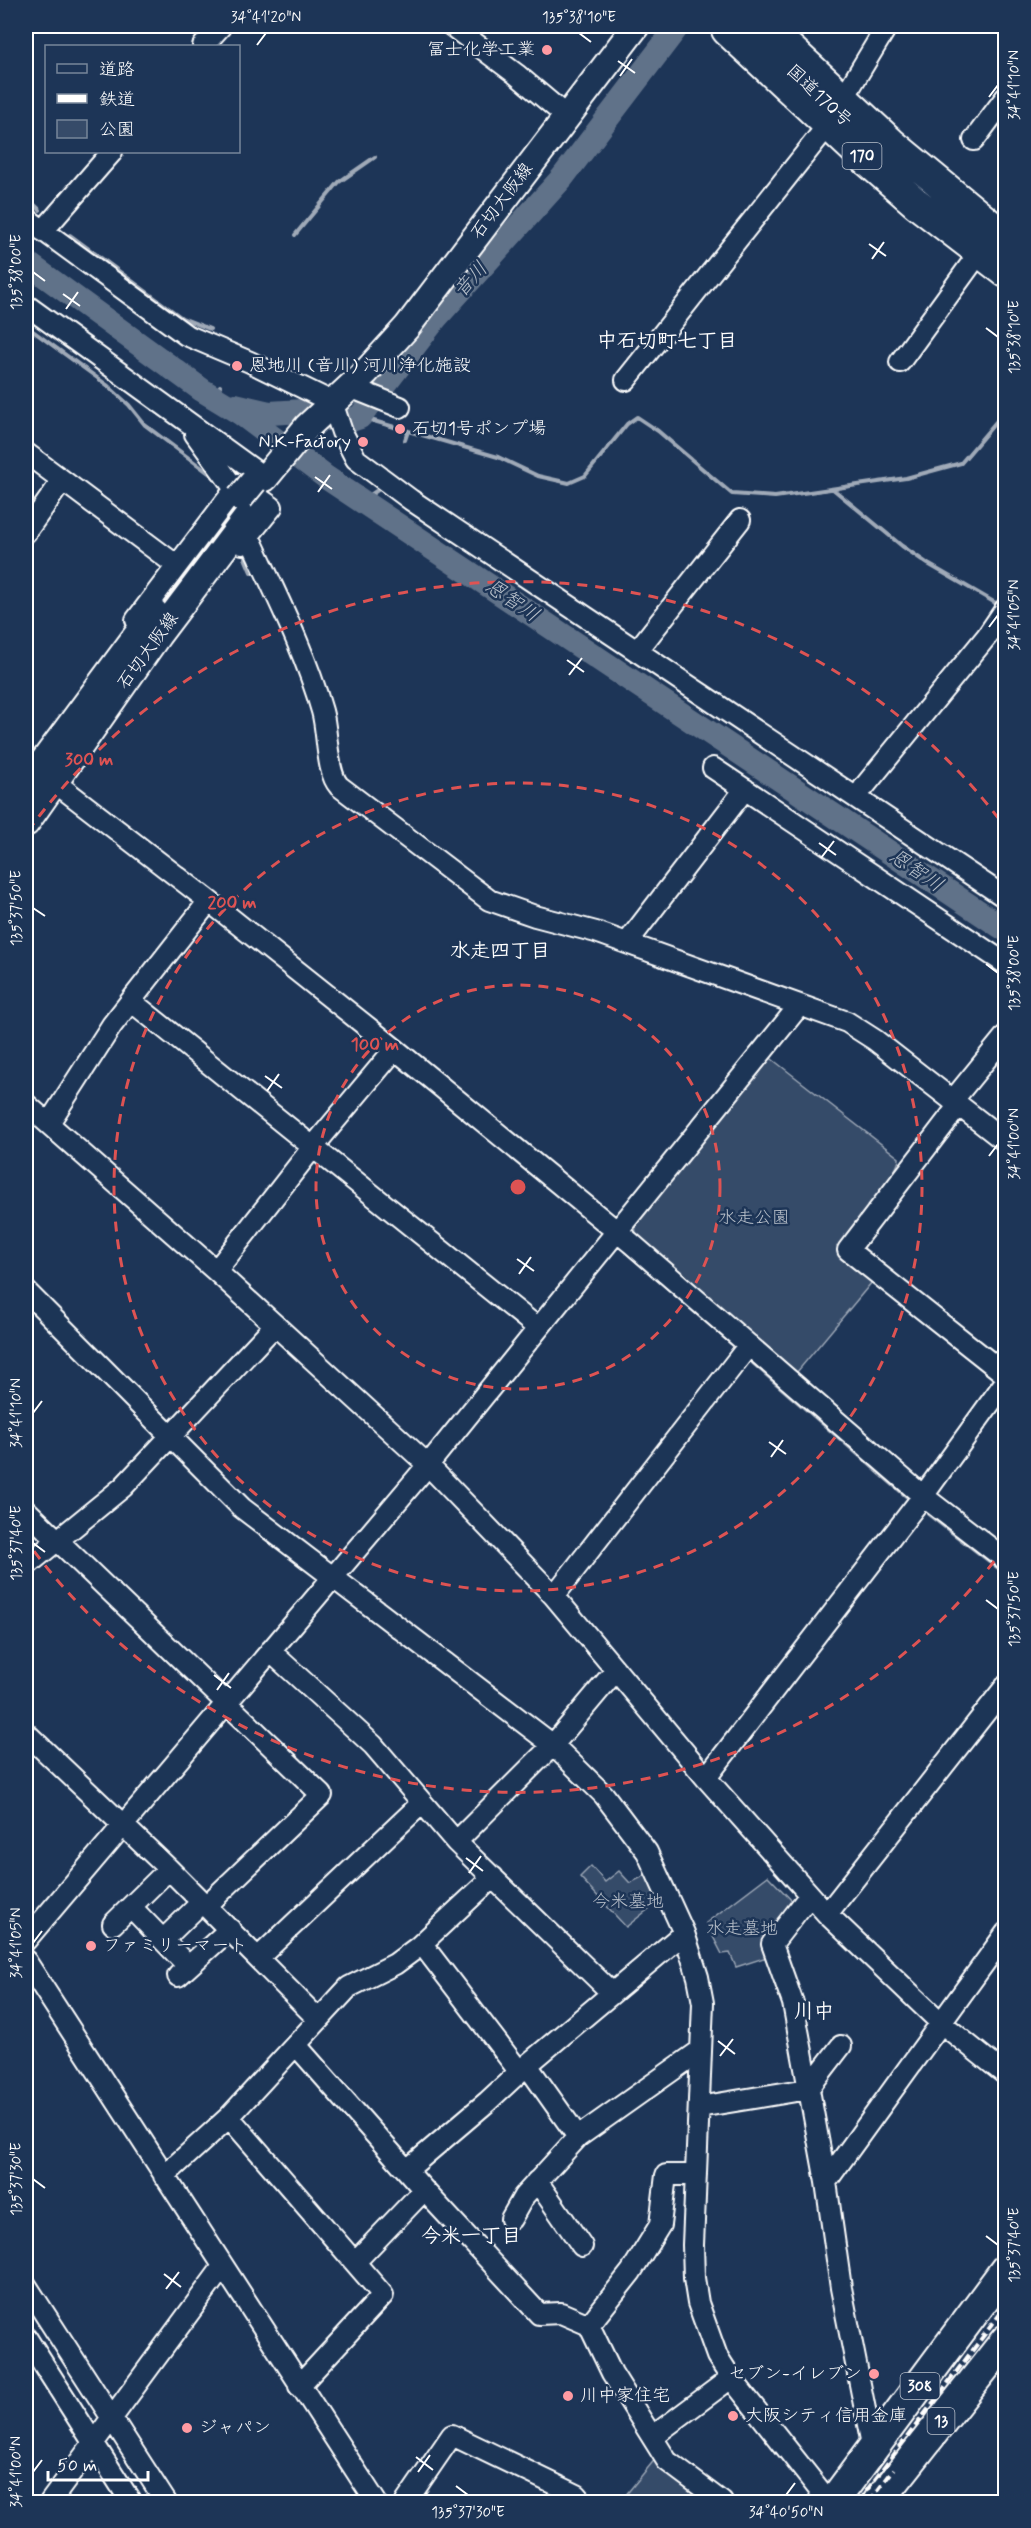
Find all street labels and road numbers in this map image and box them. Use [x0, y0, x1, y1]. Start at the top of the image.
street label: 国道170号 [781, 59, 857, 133]
road number: 170 [842, 143, 882, 169]
street label: 石切大阪線 [465, 158, 539, 244]
street label: 石切大阪線 [112, 608, 184, 694]
road number: 308 [900, 2373, 940, 2399]
road number: 13 [928, 2408, 954, 2434]

